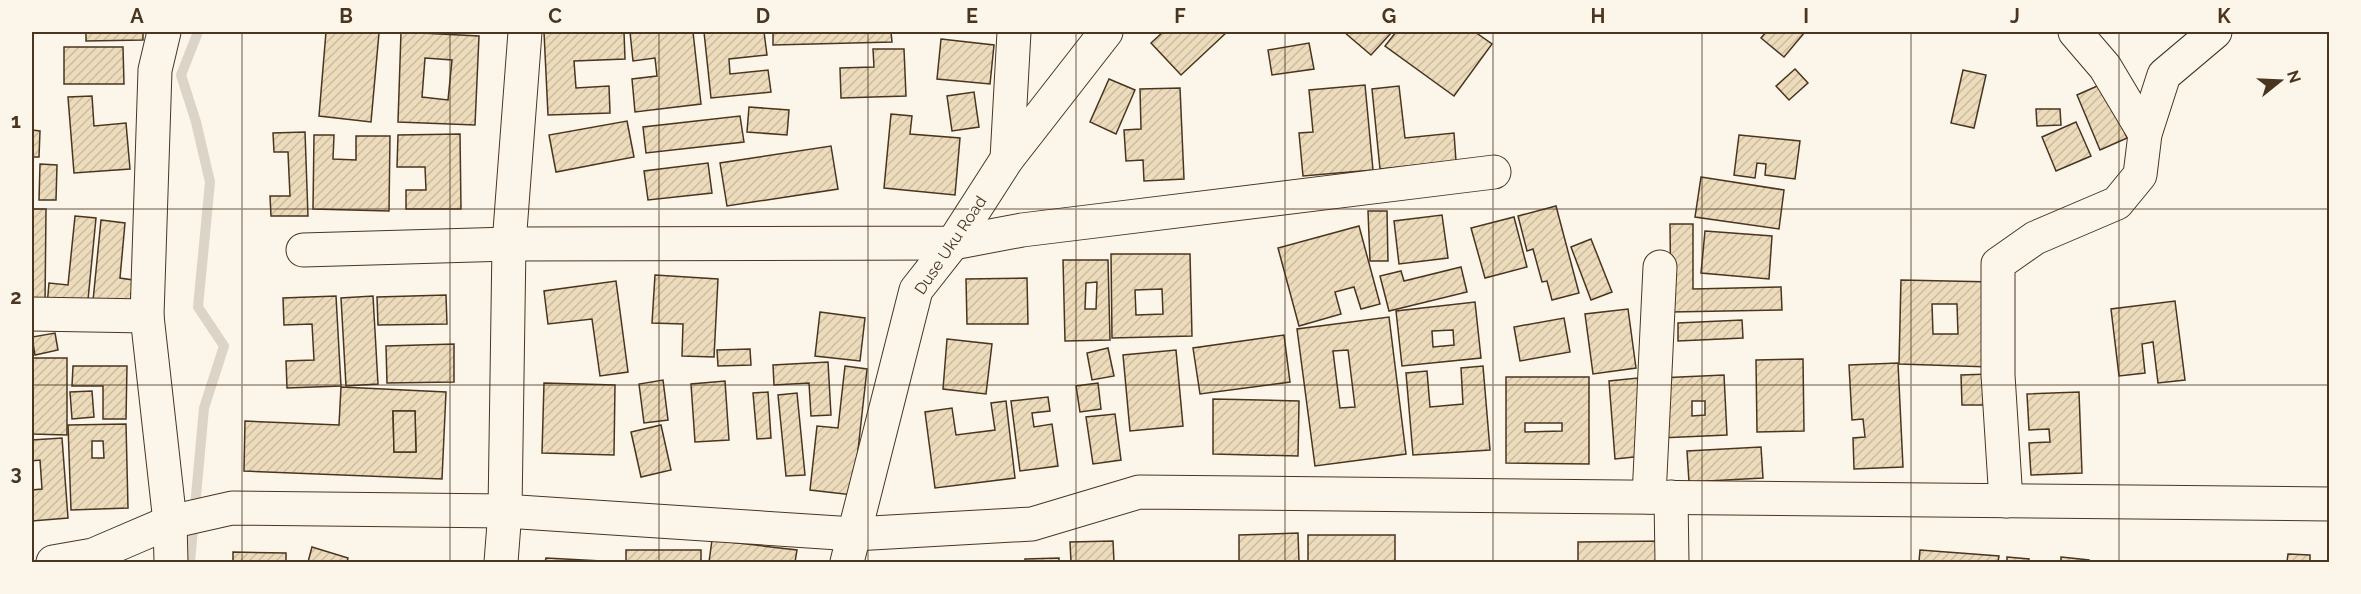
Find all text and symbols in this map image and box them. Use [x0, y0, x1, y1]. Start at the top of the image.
text: A [130, 4, 144, 28]
text: B [339, 4, 353, 28]
text: C [548, 4, 562, 28]
text: D [756, 4, 770, 28]
text: E [966, 4, 978, 28]
text: F [1174, 4, 1186, 28]
text: G [1382, 4, 1396, 28]
text: H [1591, 4, 1605, 28]
text: I [1803, 4, 1809, 28]
text: J [2010, 4, 2020, 28]
text: K [2217, 4, 2231, 28]
north arrow [2250, 51, 2310, 111]
text: N [2283, 68, 2305, 85]
text: 1 [11, 109, 21, 133]
street label: Duse Uku Road [910, 192, 990, 298]
text: 2 [10, 285, 22, 309]
text: 3 [10, 461, 22, 485]

